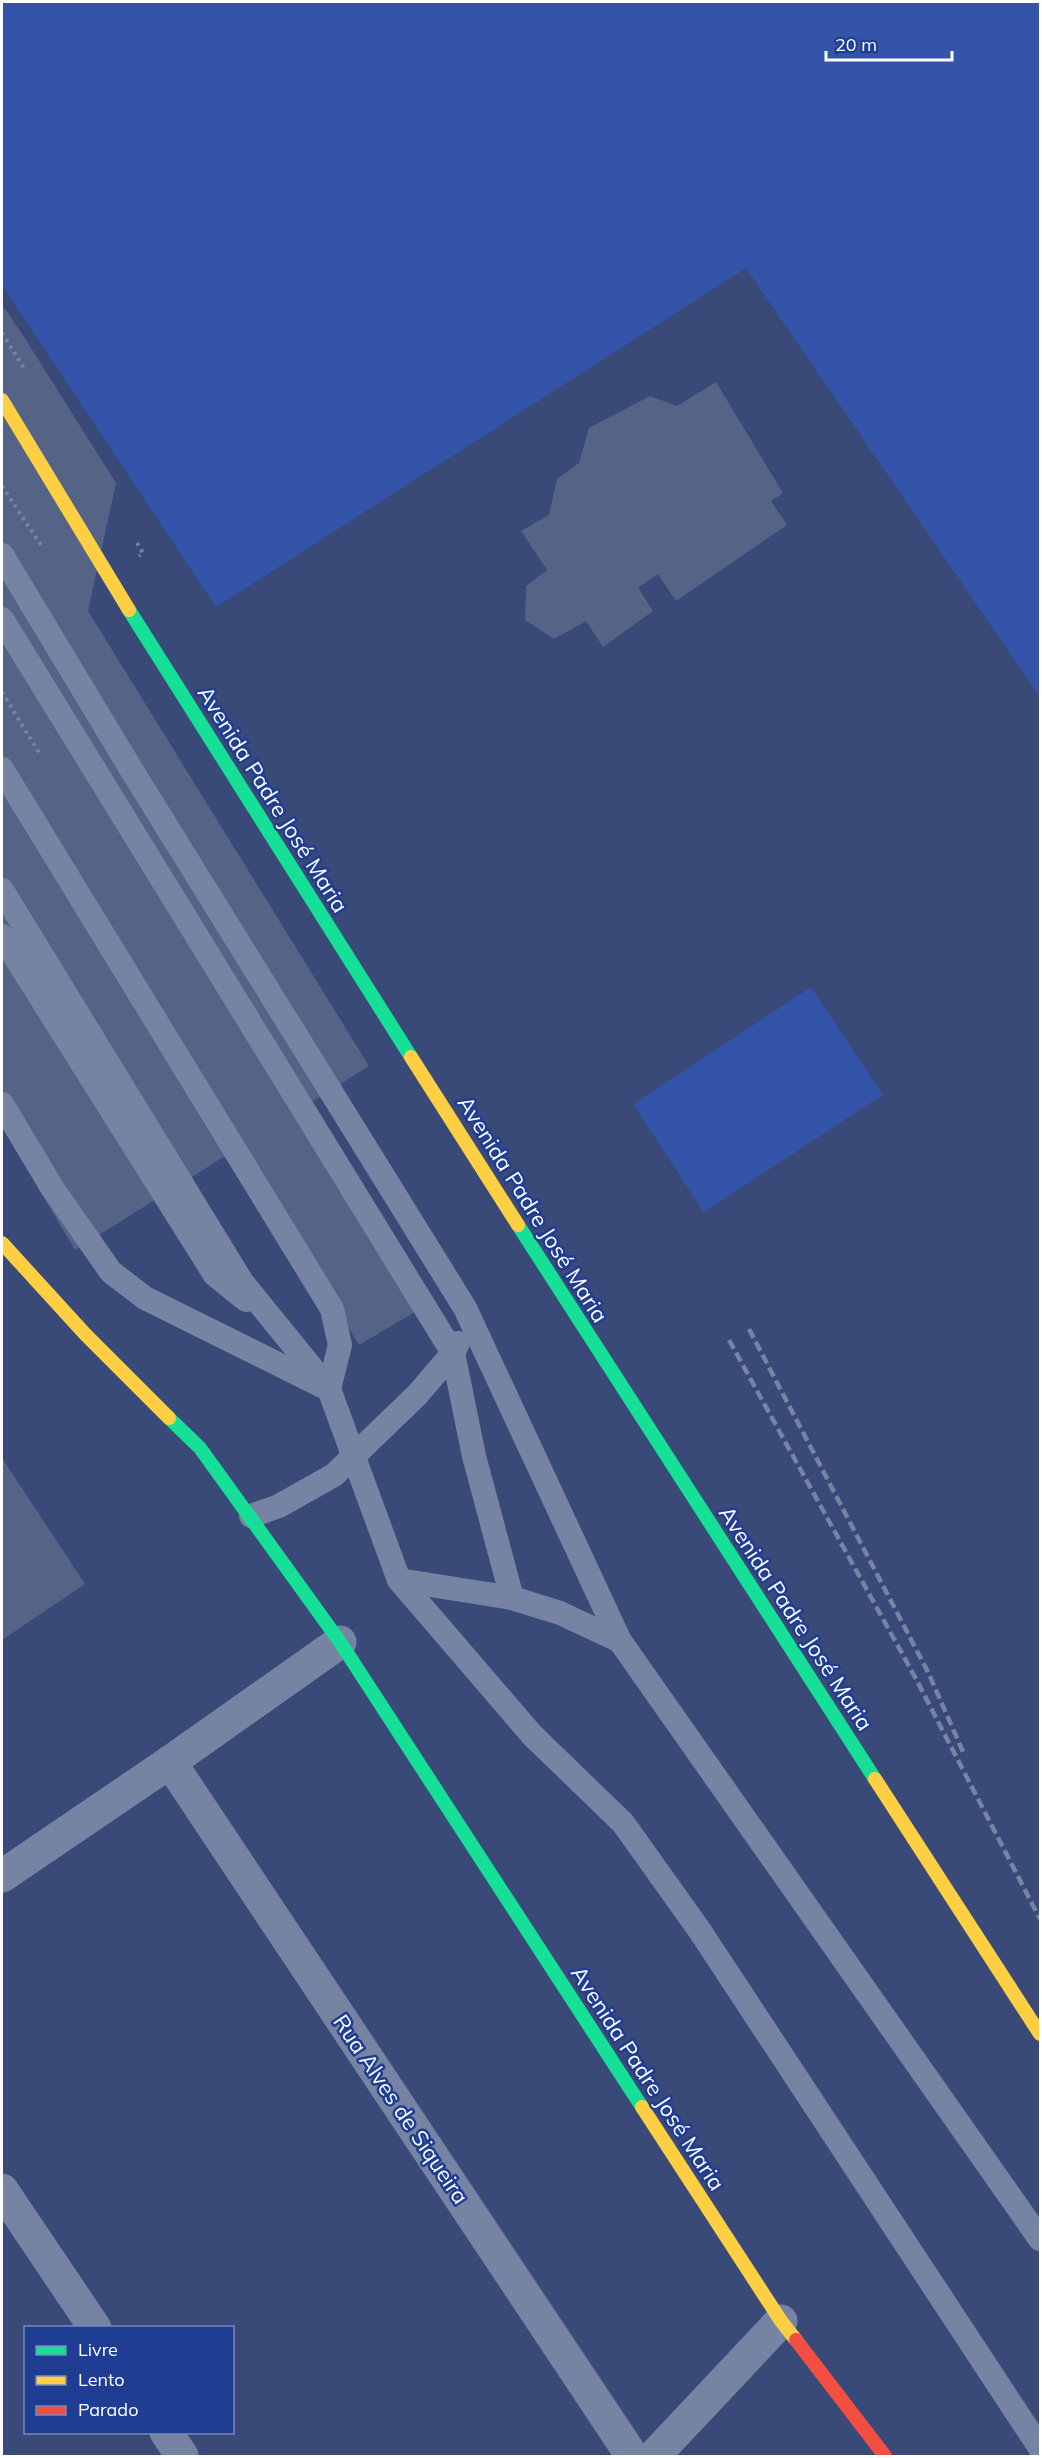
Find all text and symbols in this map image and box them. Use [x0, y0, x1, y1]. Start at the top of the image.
scale bar [826, 24, 952, 62]
text: 20 m [835, 33, 877, 56]
street label: Avenida Padre José Maria [192, 680, 354, 918]
street label: Avenida Padre José Maria [452, 1090, 614, 1328]
street label: Avenida Padre José Maria [713, 1500, 879, 1736]
street label: Avenida Padre José Maria [565, 1960, 731, 2196]
street label: Rua Alves de Siqueira [327, 2009, 475, 2209]
legend [24, 2326, 234, 2434]
text: Livre [78, 2338, 118, 2361]
text: Lento [78, 2368, 125, 2391]
text: Parado [78, 2398, 138, 2421]

